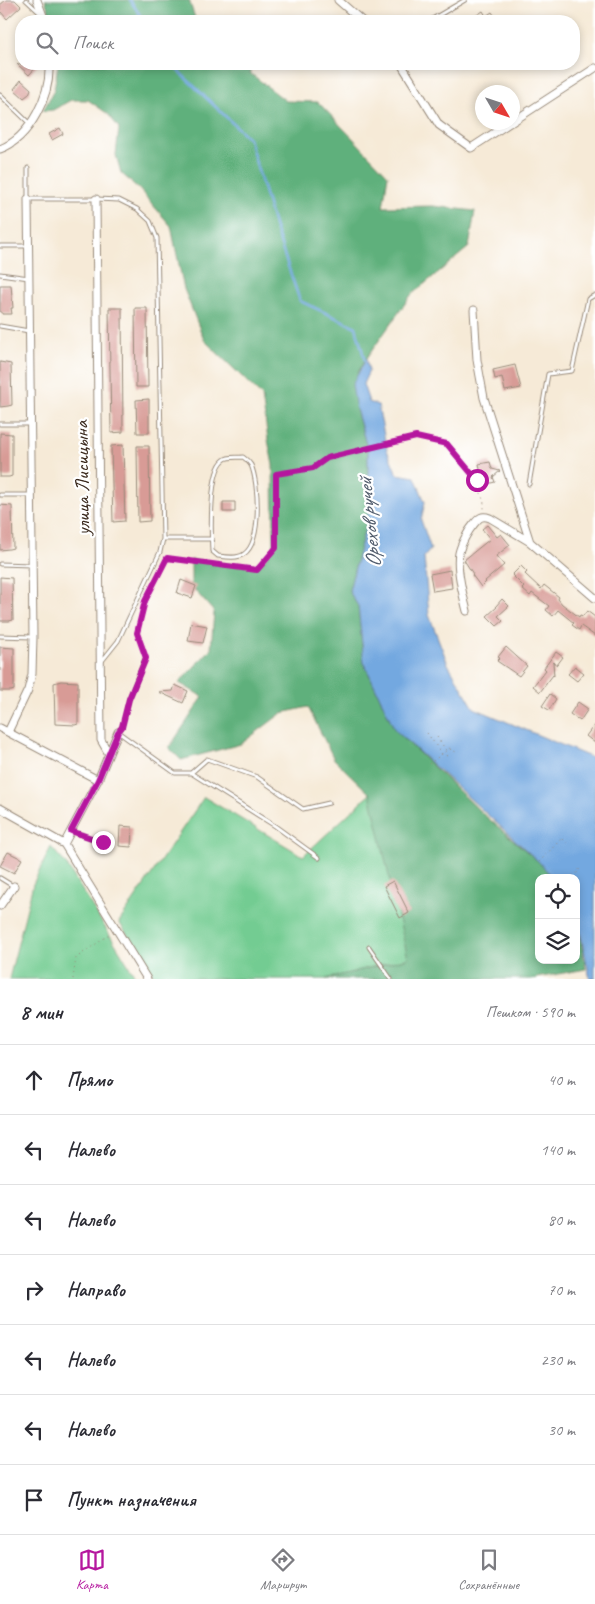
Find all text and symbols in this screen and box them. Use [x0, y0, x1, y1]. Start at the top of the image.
search box [15, 15, 580, 70]
icon: search [33, 29, 61, 57]
text: Поиск [73, 31, 113, 55]
north arrow [475, 85, 520, 130]
street label: улица Лисицына [68, 419, 96, 537]
route start [466, 469, 489, 492]
water label: Орехов ручей [351, 473, 387, 569]
route end [92, 831, 115, 854]
map controls [535, 874, 580, 964]
button: locate [535, 874, 580, 919]
button: layers [535, 919, 580, 964]
text: 8 мин [20, 999, 63, 1025]
text: Пешком · 590 m [486, 1002, 575, 1022]
icon: ahead [20, 1066, 48, 1094]
text: Прямо [67, 1068, 112, 1092]
text: 40 m [548, 1070, 575, 1090]
icon: left [20, 1136, 48, 1164]
text: Налево [67, 1138, 115, 1162]
text: 140 m [541, 1140, 575, 1160]
icon: left [20, 1206, 48, 1234]
text: Налево [67, 1208, 115, 1232]
text: 80 m [548, 1210, 575, 1230]
icon: right [20, 1276, 48, 1304]
text: Направо [67, 1278, 125, 1302]
text: 70 m [548, 1280, 575, 1300]
icon: left [20, 1346, 48, 1374]
text: Налево [67, 1348, 115, 1372]
text: 230 m [541, 1350, 575, 1370]
icon: left [20, 1416, 48, 1444]
text: Налево [67, 1418, 115, 1442]
text: 30 m [548, 1420, 575, 1440]
icon: arrive [20, 1486, 48, 1514]
text: Пункт назначения [67, 1488, 196, 1512]
tab: Карта [76, 1546, 108, 1593]
tab: Маршрут [260, 1546, 306, 1593]
tab: Сохранённые [458, 1546, 519, 1593]

